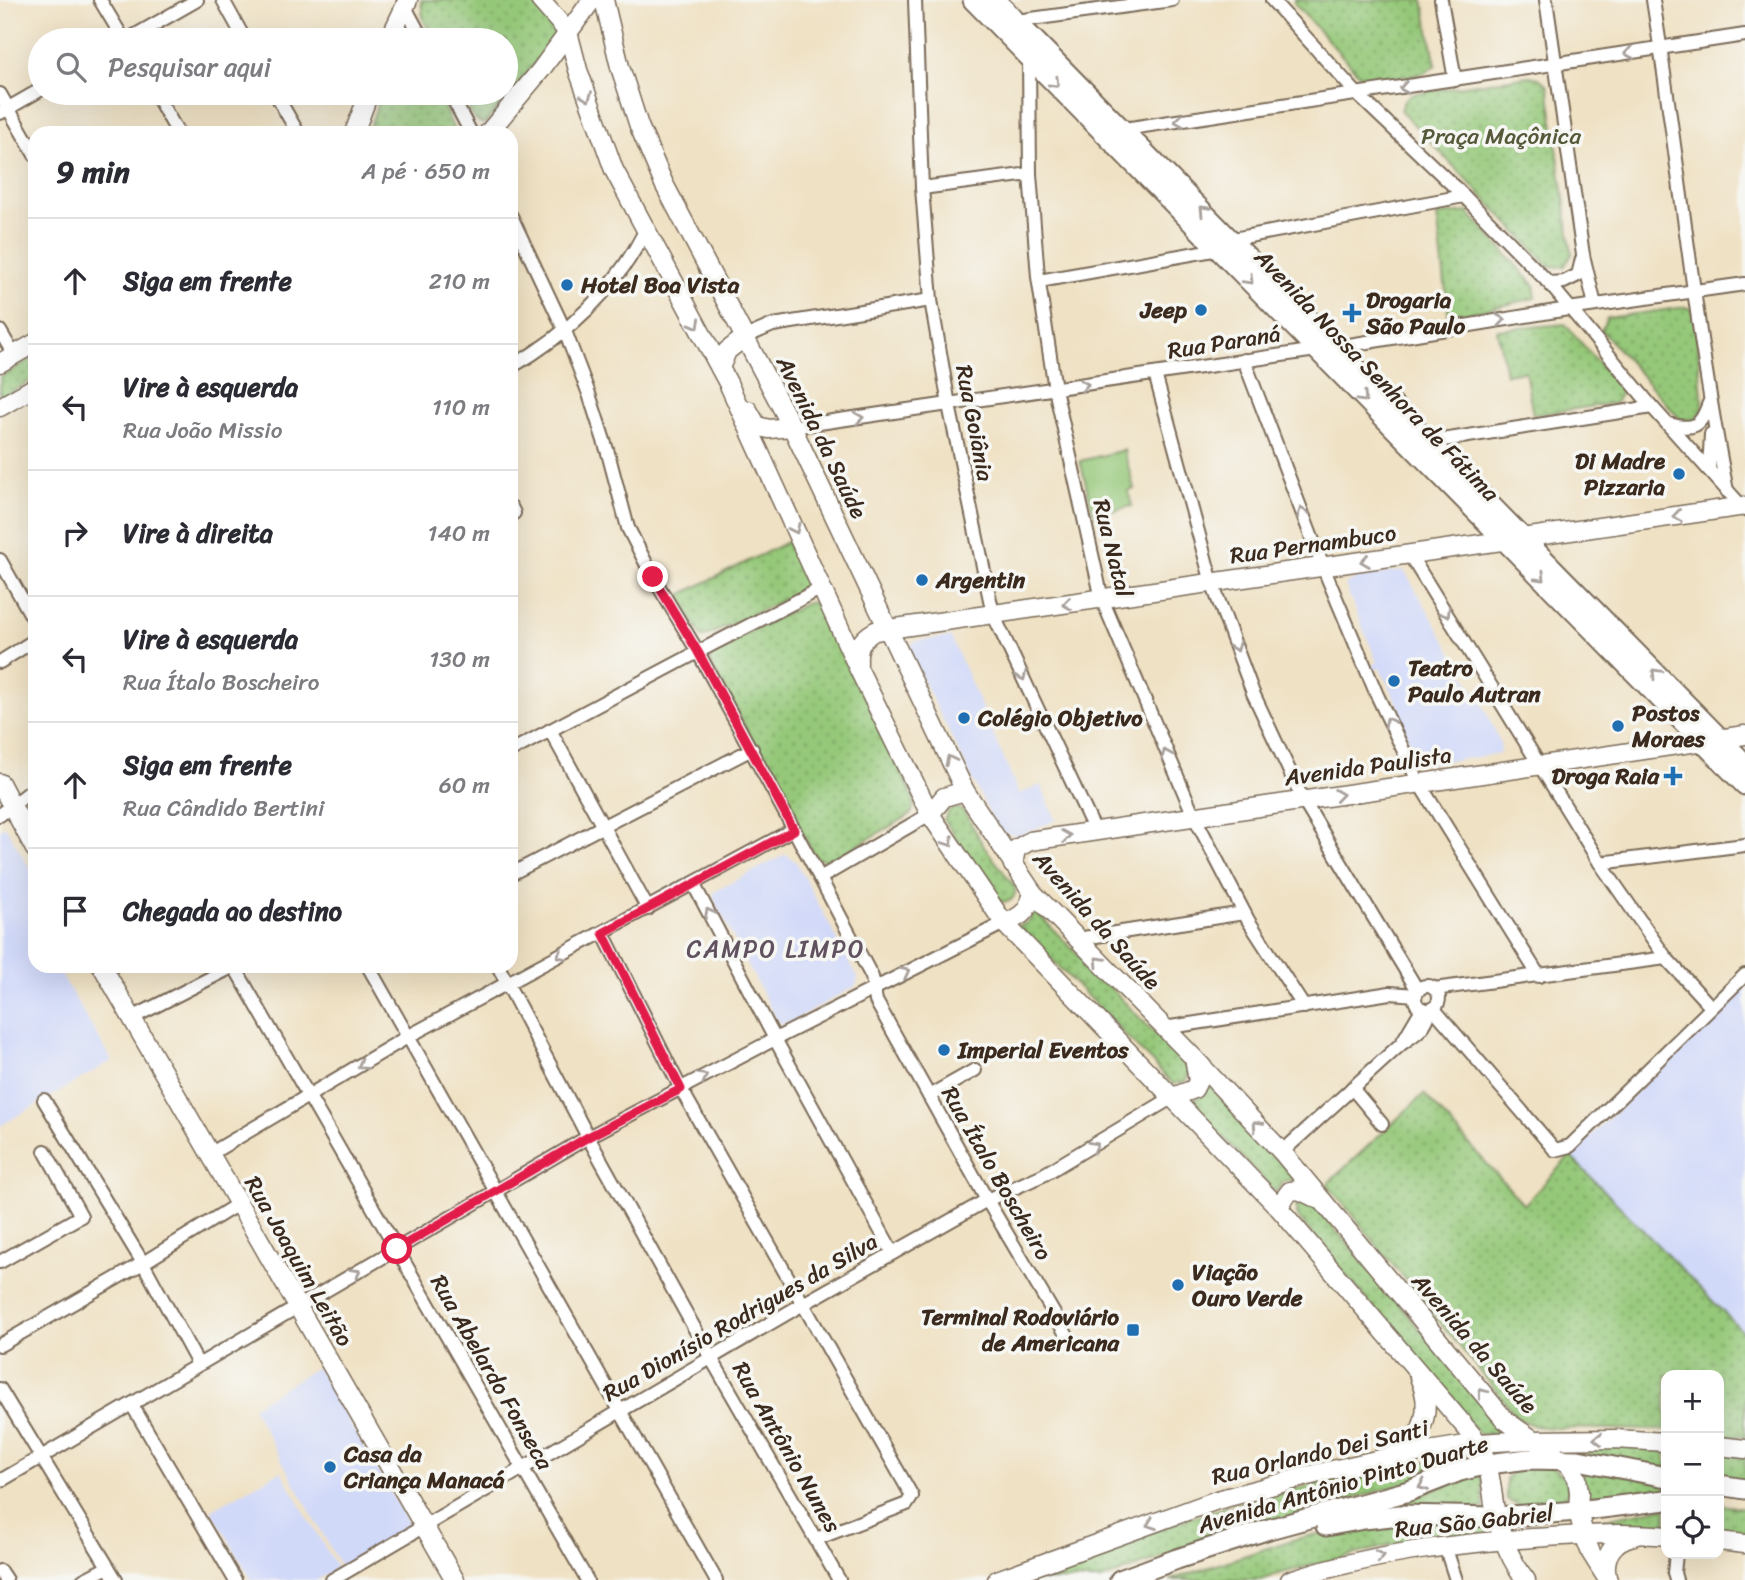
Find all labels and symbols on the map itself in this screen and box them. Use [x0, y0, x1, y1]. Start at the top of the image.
one-way arrow [1623, 45, 1635, 60]
one-way arrow [1047, 75, 1060, 88]
one-way arrow [1398, 80, 1410, 95]
one-way arrow [579, 91, 593, 103]
one-way arrow [1173, 113, 1185, 128]
park label: Praça Maçônica [1421, 116, 1581, 157]
one-way arrow [1199, 205, 1212, 218]
street label: Avenida Nossa Senhora de Fátima [1243, 238, 1510, 512]
place label: Hotel Boa Vista [580, 265, 740, 306]
one-way arrow [1241, 272, 1254, 285]
marker: Hotel Boa Vista [559, 277, 575, 293]
place label: Drogaria São Paulo [1365, 280, 1466, 347]
place label: Jeep [1138, 290, 1188, 331]
marker: Jeep [1193, 302, 1209, 318]
marker: Drogaria São Paulo [1344, 305, 1360, 321]
street label: Rua Paraná [1165, 313, 1283, 372]
one-way arrow [1495, 313, 1507, 328]
one-way arrow [688, 317, 701, 329]
street label: Avenida da Saúde [764, 348, 879, 526]
street label: Rua Goiânia [943, 361, 1006, 485]
one-way arrow [1078, 377, 1090, 392]
one-way arrow [1355, 390, 1368, 403]
one-way arrow [853, 410, 865, 425]
place label: Di Madre Pizzaria [1575, 441, 1666, 508]
marker: Di Madre Pizzaria [1671, 466, 1687, 482]
street label: Rua Natal [1081, 495, 1145, 602]
one-way arrow [1296, 506, 1310, 518]
one-way arrow [1672, 508, 1683, 523]
street label: Rua Pernambuco [1227, 513, 1399, 576]
one-way arrow [787, 522, 801, 534]
one-way arrow [1359, 553, 1370, 568]
place label: Argentin [935, 560, 1026, 601]
route end [637, 561, 668, 592]
one-way arrow [1532, 569, 1545, 582]
marker: Argentin [914, 572, 930, 588]
one-way arrow [1061, 596, 1072, 611]
one-way arrow [1438, 605, 1451, 618]
one-way arrow [1228, 640, 1242, 652]
place label: Teatro Paulo Autran [1408, 648, 1541, 715]
one-way arrow [1652, 668, 1665, 681]
one-way arrow [1014, 669, 1028, 681]
marker: Teatro Paulo Autran [1386, 673, 1402, 689]
place label: Postos Moraes [1631, 693, 1706, 760]
place label: Colégio Objetivo [977, 698, 1143, 739]
marker: Colégio Objetivo [956, 710, 972, 726]
one-way arrow [1384, 717, 1398, 729]
marker: Postos Moraes [1610, 718, 1626, 734]
street label: Avenida Paulista [1281, 734, 1454, 799]
one-way arrow [1160, 749, 1174, 761]
one-way arrow [945, 755, 959, 767]
place label: Droga Raia [1552, 756, 1660, 797]
marker: Droga Raia [1665, 768, 1681, 784]
one-way arrow [1333, 788, 1345, 803]
one-way arrow [1060, 829, 1071, 844]
one-way arrow [941, 834, 954, 847]
street label: Avenida da Saúde [1021, 840, 1171, 1000]
one-way arrow [704, 908, 718, 920]
district label: CAMPO LIMPO [687, 928, 865, 970]
one-way arrow [556, 946, 568, 960]
one-way arrow [1094, 956, 1107, 969]
one-way arrow [898, 967, 910, 981]
place label: Imperial Eventos [957, 1030, 1129, 1071]
marker: Imperial Eventos [936, 1042, 952, 1058]
one-way arrow [357, 1057, 370, 1070]
one-way arrow [696, 1072, 709, 1085]
street label: Rua Ítalo Boscheiro [930, 1078, 1064, 1269]
one-way arrow [1253, 1120, 1265, 1133]
one-way arrow [1087, 1141, 1100, 1154]
street label: Rua Joaquim Leitão [233, 1168, 364, 1355]
street label: Rua Dionísio Rodrigues da Silva [595, 1222, 886, 1413]
route start [381, 1233, 412, 1264]
place label: Viação Ouro Verde [1192, 1252, 1303, 1319]
street label: Avenida da Saúde [1400, 1262, 1548, 1424]
street label: Rua Abelardo Fonseca [419, 1267, 565, 1478]
one-way arrow [348, 1268, 361, 1281]
marker: Viação Ouro Verde [1170, 1277, 1186, 1293]
place label: Terminal Rodoviário de Americana [921, 1297, 1120, 1364]
marker: Terminal Rodoviário de Americana [1125, 1322, 1141, 1338]
street label: Rua Antônio Nunes [721, 1354, 853, 1541]
one-way arrow [1478, 1388, 1490, 1401]
street label: Rua Orlando Dei Santi [1208, 1407, 1433, 1497]
street label: Avenida Antônio Pinto Duarte [1192, 1423, 1494, 1546]
one-way arrow [1592, 1432, 1603, 1447]
place label: Casa da Criança Manacá [343, 1434, 505, 1501]
marker: Casa da Criança Manacá [322, 1459, 338, 1475]
one-way arrow [1418, 1477, 1430, 1491]
street label: Rua São Gabriel [1393, 1493, 1556, 1550]
one-way arrow [1146, 1515, 1158, 1529]
one-way arrow [1374, 1550, 1386, 1564]

